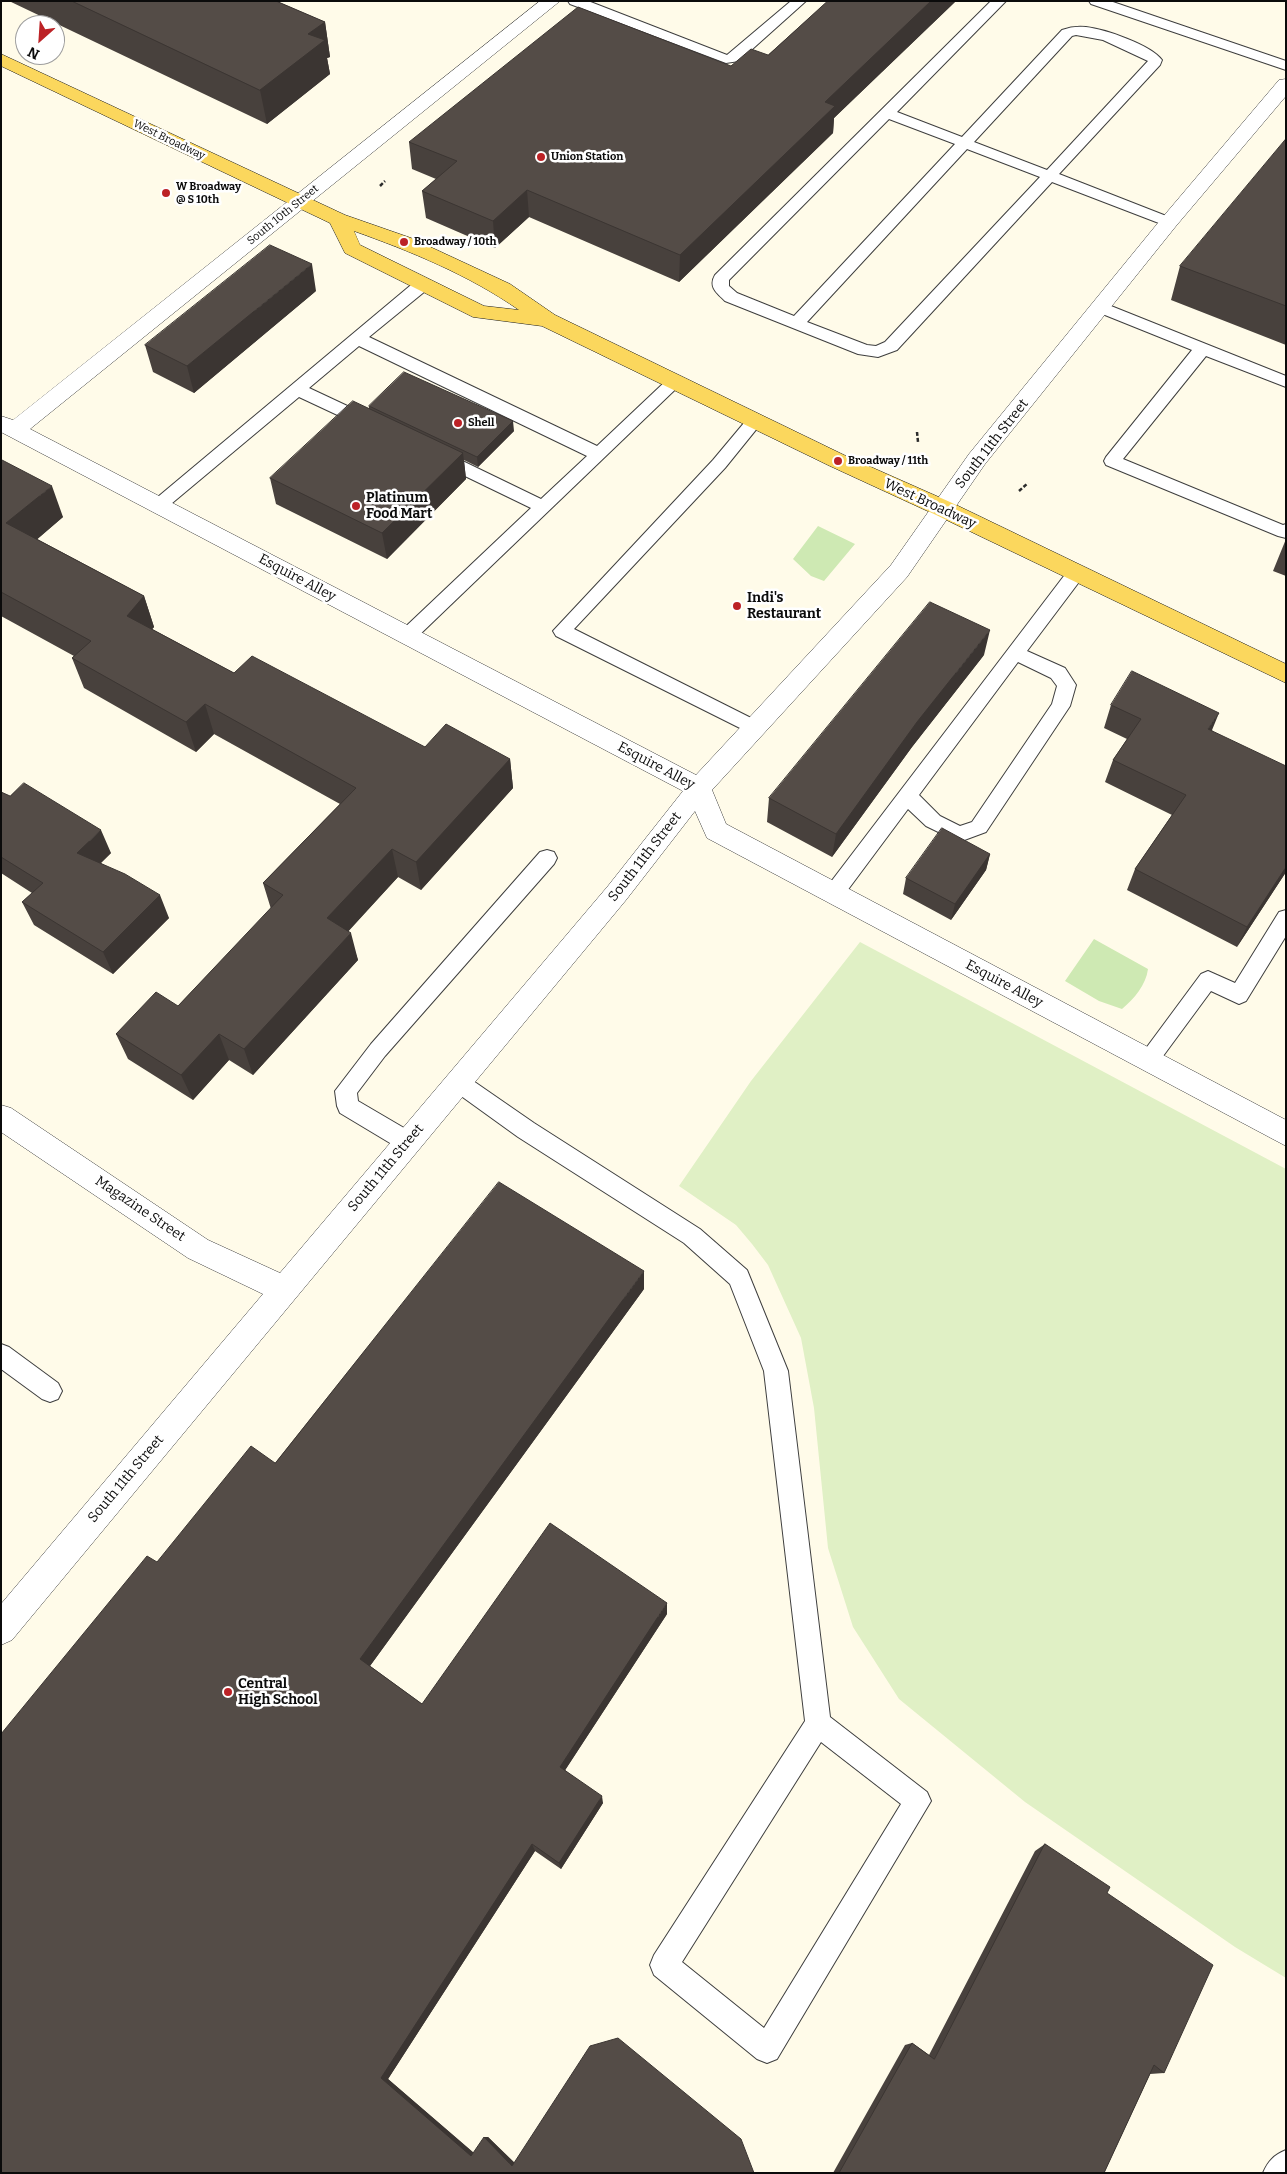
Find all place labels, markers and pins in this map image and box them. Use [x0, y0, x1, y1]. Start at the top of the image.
place label: Union Station [551, 150, 623, 164]
marker: Union Station [535, 151, 547, 163]
place label: W Broadway @ S 10th [176, 180, 241, 206]
marker: W Broadway @ S 10th [160, 187, 172, 199]
place label: Broadway / 10th [414, 235, 496, 249]
marker: Broadway / 10th [398, 236, 410, 248]
place label: Shell [468, 416, 494, 430]
marker: Shell [452, 417, 464, 429]
place label: Broadway / 11th [848, 454, 928, 468]
marker: Broadway / 11th [832, 455, 844, 467]
place label: Platinum Food Mart [366, 490, 432, 522]
marker: Platinum Food Mart [350, 500, 362, 512]
place label: Indi's Restaurant [747, 590, 821, 622]
marker: Indi's Restaurant [731, 600, 743, 612]
place label: Central High School [238, 1676, 318, 1708]
marker: Central High School [222, 1686, 234, 1698]

